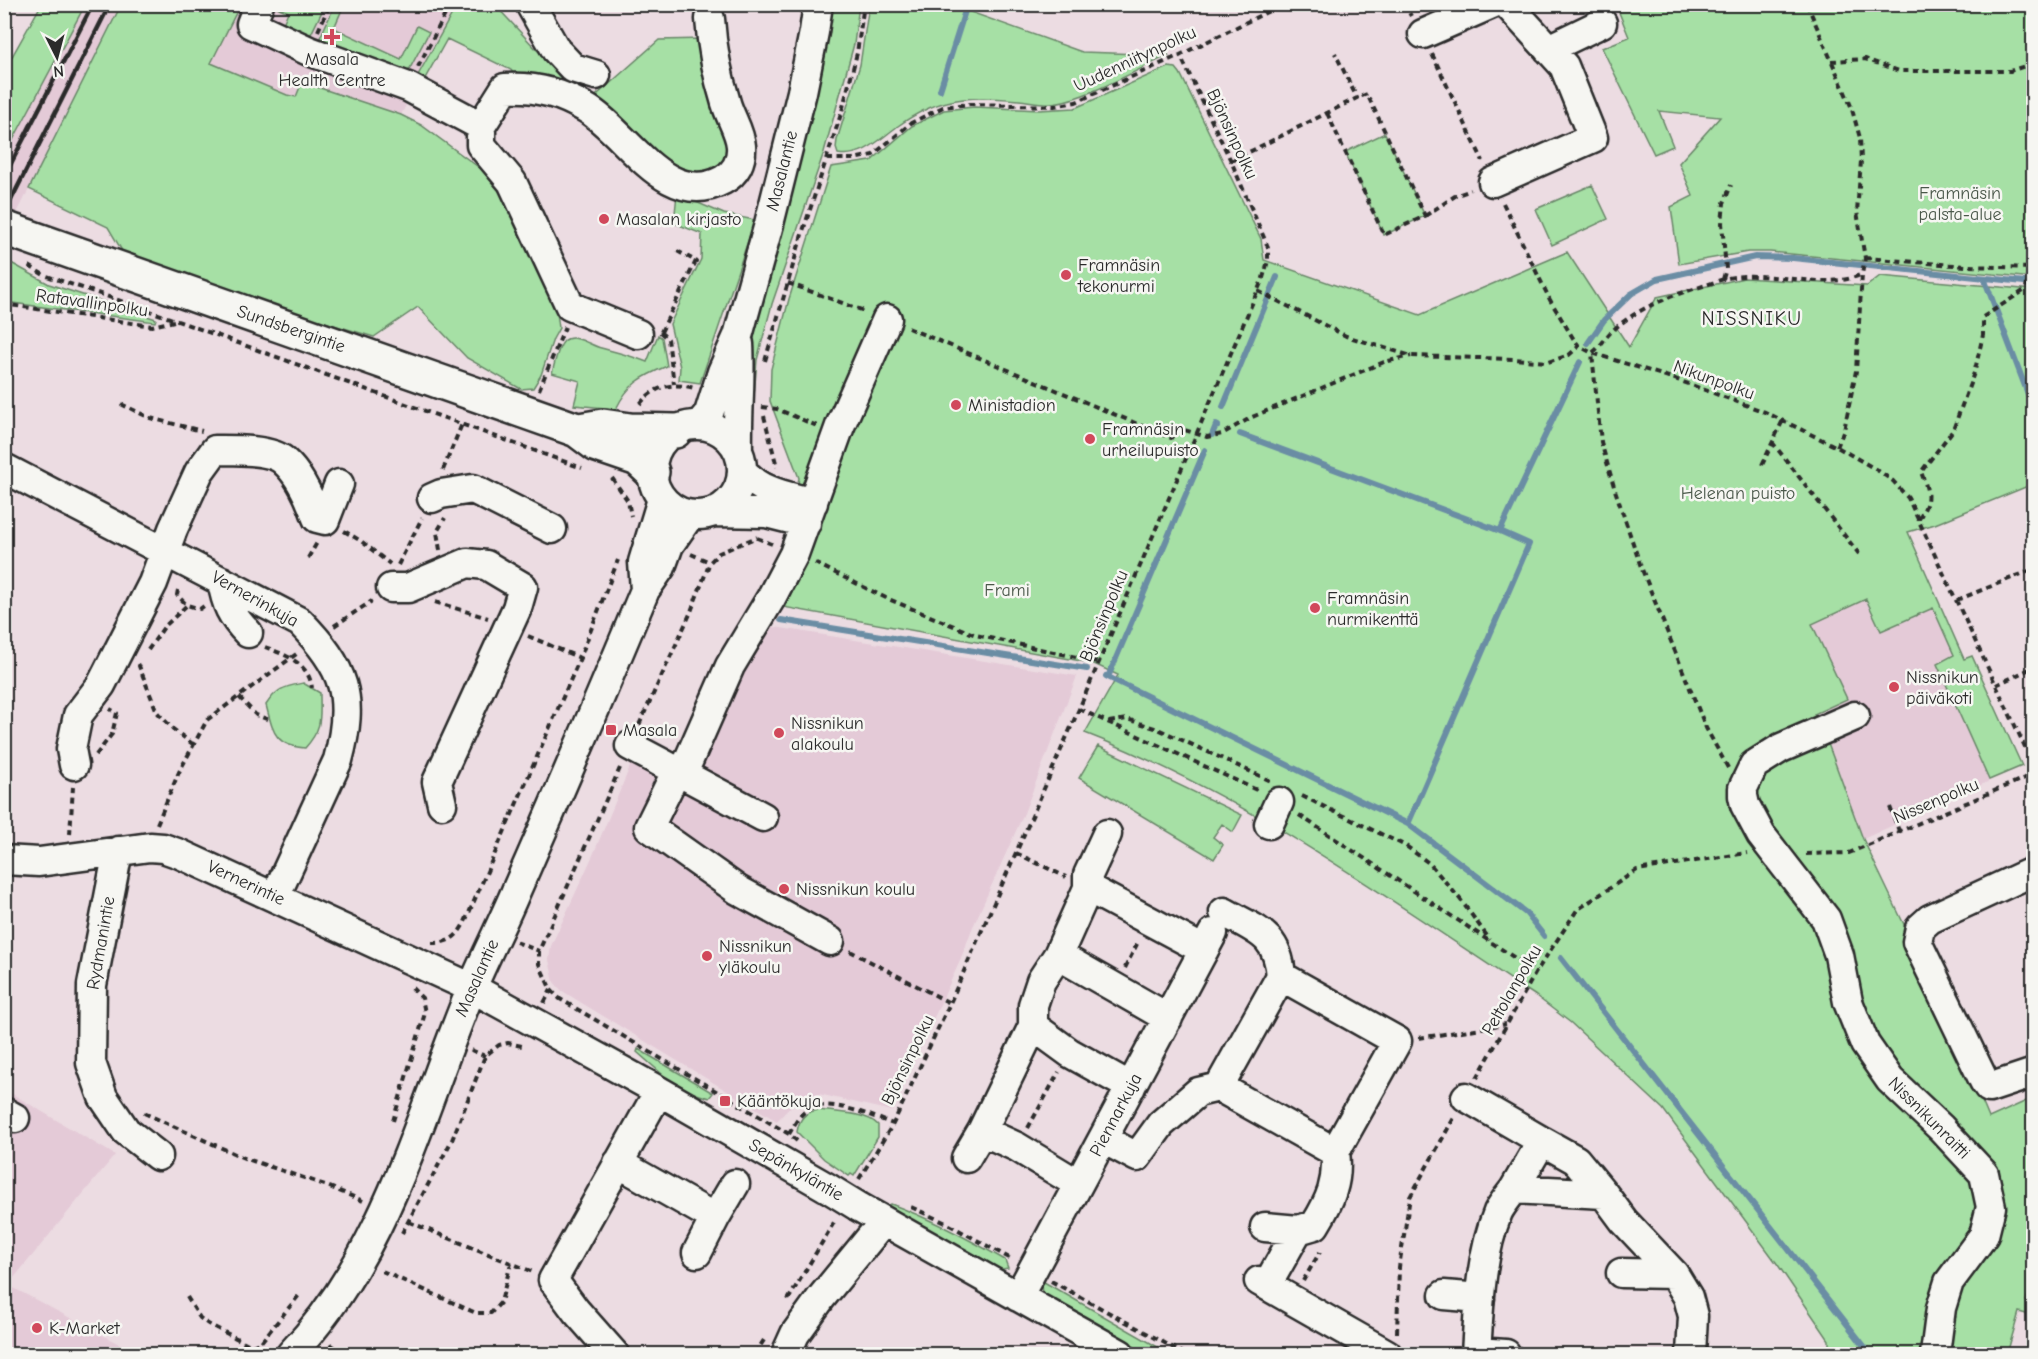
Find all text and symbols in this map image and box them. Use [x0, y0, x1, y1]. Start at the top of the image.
street label: Uudenniitynpolku [1071, 22, 1199, 96]
north arrow [27, 27, 87, 87]
marker: Masala Health Centre [323, 28, 341, 46]
place label: Masala Health Centre [278, 49, 386, 91]
text: N [52, 61, 65, 80]
street label: Bjönsinpolku [1202, 85, 1262, 183]
street label: Masalantie [762, 128, 802, 214]
park label: Framnäsin palsta-alue [1919, 183, 2001, 225]
place label: Masalan kirjasto [616, 209, 741, 230]
marker: Masalan kirjasto [597, 212, 611, 226]
place label: Framnäsin tekonurmi [1077, 255, 1160, 297]
marker: Framnäsin tekonurmi [1059, 268, 1073, 282]
street label: Ratavallinpolku [35, 285, 149, 321]
street label: Sundsbergintie [234, 301, 348, 357]
district label: NISSNIKU [1701, 307, 1803, 330]
street label: Nikunpolku [1671, 356, 1757, 404]
place label: Ministadion [968, 395, 1056, 416]
marker: Ministadion [949, 398, 963, 412]
place label: Framnäsin urheilupuisto [1102, 419, 1199, 461]
marker: Framnäsin urheilupuisto [1083, 432, 1097, 446]
park label: Helenan puisto [1681, 483, 1795, 504]
street label: Vernerinkuja [208, 566, 302, 632]
street label: Bjönsinpolku [1075, 567, 1133, 665]
park label: Frami [984, 580, 1030, 601]
place label: Framnäsin nurmikenttä [1327, 588, 1419, 630]
marker: Framnäsin nurmikenttä [1308, 601, 1322, 615]
place label: Nissnikun päiväkoti [1906, 667, 1979, 709]
marker: Nissnikun päiväkoti [1887, 680, 1901, 694]
place label: Nissnikun alakoulu [791, 713, 864, 755]
place label: Masala [623, 720, 677, 741]
marker: Masala [604, 723, 618, 737]
marker: Nissnikun alakoulu [772, 726, 786, 740]
street label: Nissenpolku [1890, 774, 1982, 828]
street label: Vernerintie [204, 856, 288, 910]
place label: Nissnikun koulu [796, 879, 915, 900]
marker: Nissnikun koulu [777, 882, 791, 896]
street label: Rydmanintie [82, 895, 120, 991]
street label: Masalantie [451, 936, 503, 1020]
place label: Nissnikun yläkoulu [718, 936, 792, 978]
street label: Peltolanpolku [1478, 941, 1546, 1039]
marker: Nissnikun yläkoulu [700, 949, 714, 963]
street label: Bjönsinpolku [877, 1012, 939, 1108]
street label: Piennarkuja [1085, 1070, 1147, 1160]
street label: Nissnikunraitti [1884, 1073, 1974, 1163]
place label: Kääntökuja [737, 1091, 821, 1112]
marker: Kääntökuja [718, 1094, 732, 1108]
street label: Sepänkyläntie [745, 1134, 847, 1206]
place label: K-Market [49, 1318, 120, 1339]
marker: K-Market [30, 1321, 44, 1335]

